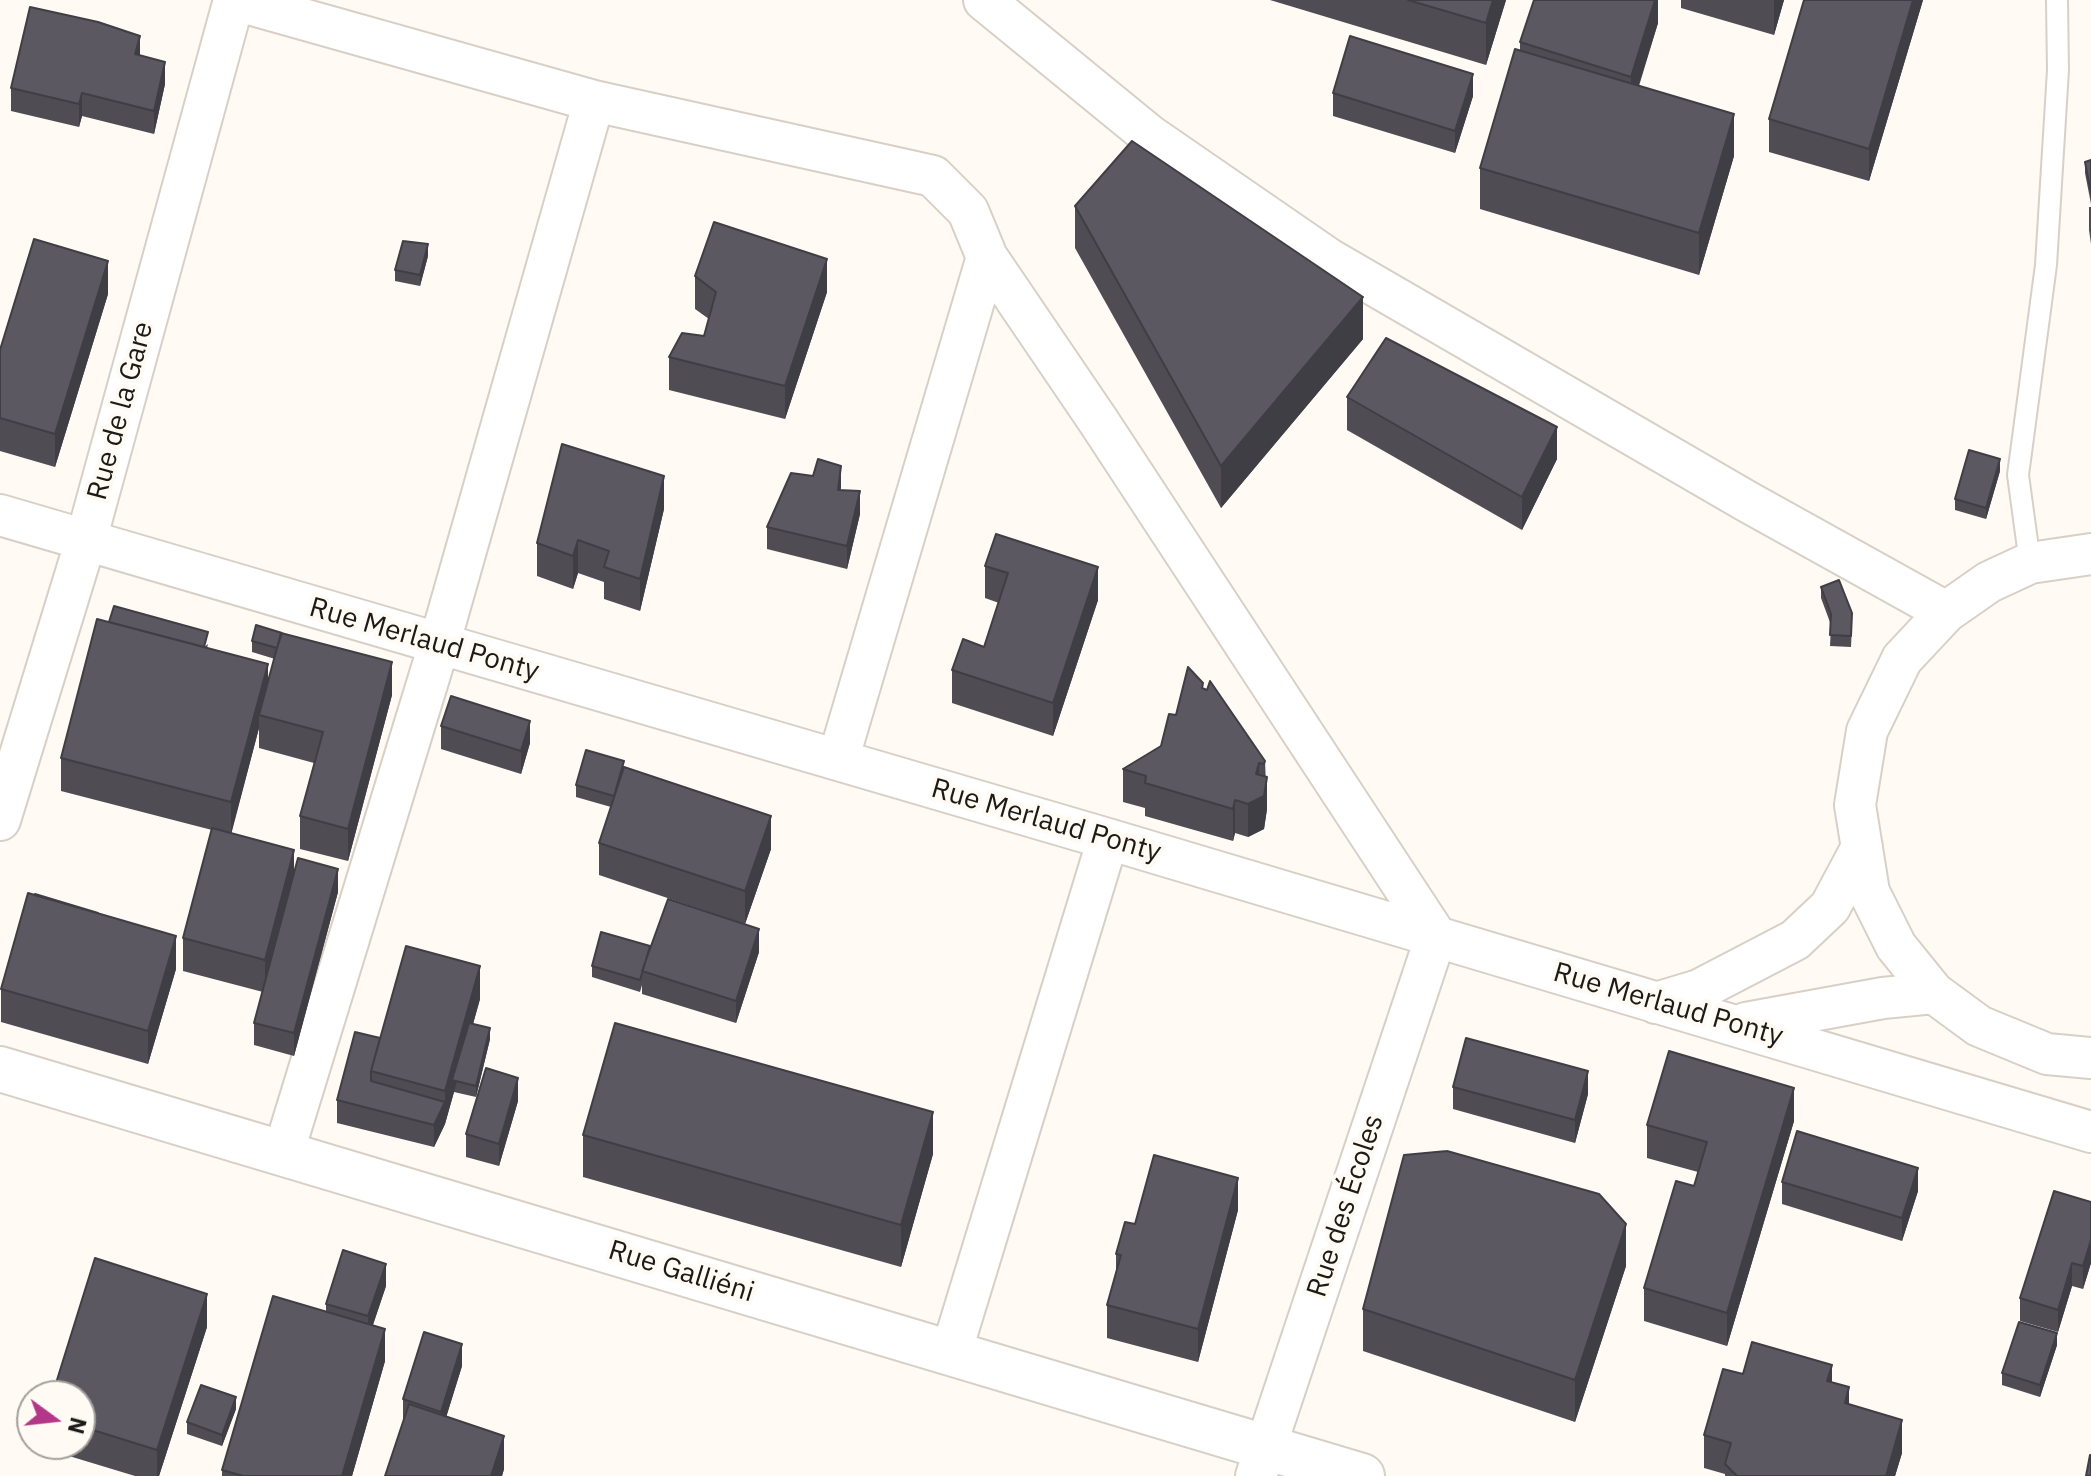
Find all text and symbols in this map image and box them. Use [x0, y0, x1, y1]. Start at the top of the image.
street label: Rue de la Gare [81, 318, 161, 504]
street label: Rue Merlaud Ponty [305, 591, 543, 689]
street label: Rue Merlaud Ponty [927, 772, 1165, 870]
street label: Rue Merlaud Ponty [1549, 956, 1787, 1054]
street label: Rue des Écoles [1301, 1110, 1391, 1302]
street label: Rue Galliéni [604, 1234, 758, 1310]
north arrow [16, 1380, 96, 1460]
text: N [62, 1414, 94, 1437]

